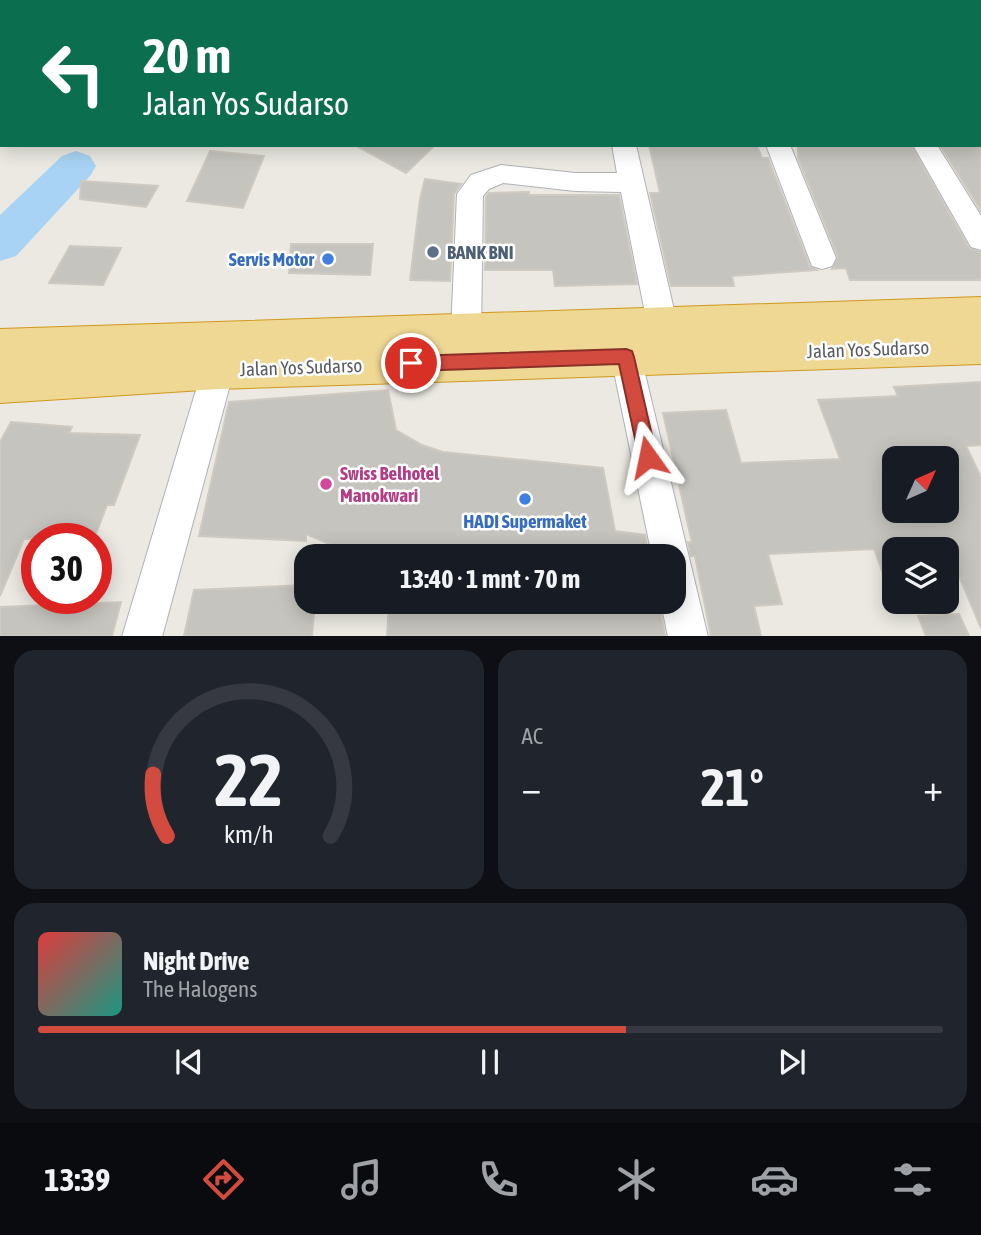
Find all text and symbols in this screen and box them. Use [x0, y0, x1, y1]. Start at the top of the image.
text: 20 m [143, 27, 231, 83]
icon: left [28, 28, 119, 119]
text: Jalan Yos Sudarso [143, 85, 349, 122]
place label: BANK BNI [447, 241, 514, 263]
marker: BANK BNI [425, 244, 441, 260]
place label: Servis Motor [229, 248, 314, 270]
marker: Servis Motor [320, 251, 336, 267]
pin [381, 333, 441, 393]
street label: Jalan Yos Sudarso [806, 336, 930, 362]
icon: arrive [392, 344, 430, 382]
street label: Jalan Yos Sudarso [239, 354, 363, 380]
position arrow [611, 420, 685, 494]
north arrow [882, 446, 959, 523]
map controls [882, 446, 959, 614]
place label: Swiss Belhotel Manokwari [340, 462, 440, 506]
marker: Swiss Belhotel Manokwari [318, 476, 334, 492]
marker: HADI Supermaket [517, 491, 533, 507]
place label: HADI Supermaket [463, 510, 587, 532]
speed limit sign: 30 [21, 523, 112, 614]
button: layers [882, 537, 959, 614]
text: 13:40 · 1 mnt · 70 m [400, 564, 580, 594]
text: AC [522, 723, 543, 749]
text: 22 [215, 738, 283, 821]
text: 21° [701, 757, 764, 817]
text: − [522, 766, 541, 809]
text: + [923, 766, 943, 809]
text: km/h [224, 819, 274, 847]
text: Night Drive [143, 946, 250, 976]
text: The Halogens [143, 976, 257, 1002]
icon: previous [170, 1043, 208, 1081]
icon: pause [471, 1043, 509, 1081]
icon: next [773, 1043, 811, 1081]
icon: directions [199, 1155, 248, 1204]
icon: music [337, 1155, 386, 1204]
icon: phone [474, 1155, 523, 1204]
icon: climate [612, 1155, 661, 1204]
icon: car [750, 1155, 799, 1204]
icon: filters [888, 1155, 937, 1204]
text: 13:39 [44, 1161, 110, 1198]

